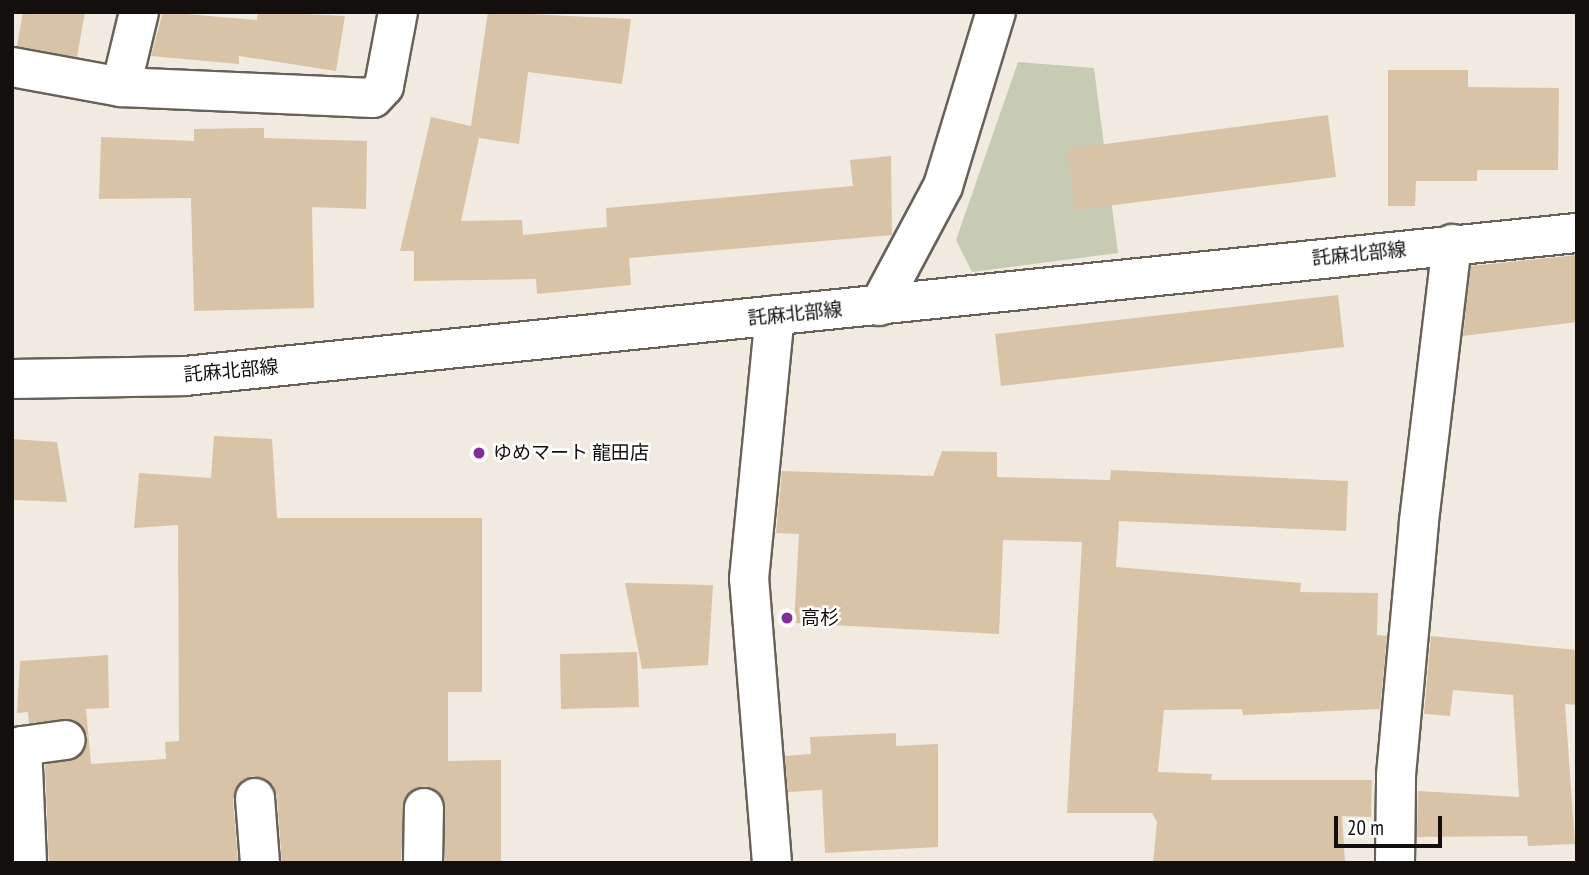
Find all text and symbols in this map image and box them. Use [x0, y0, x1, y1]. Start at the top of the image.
street label: 託麻北部線 [1311, 238, 1407, 270]
street label: 託麻北部線 [747, 298, 843, 330]
street label: 託麻北部線 [183, 356, 279, 386]
place label: ゆめマート 龍田店 [493, 442, 649, 464]
marker: ゆめマート 龍田店 [471, 445, 487, 461]
place label: 高杉 [801, 607, 839, 629]
marker: 高杉 [779, 610, 795, 626]
scale bar [1337, 802, 1446, 846]
text: 20 m [1347, 814, 1384, 841]

